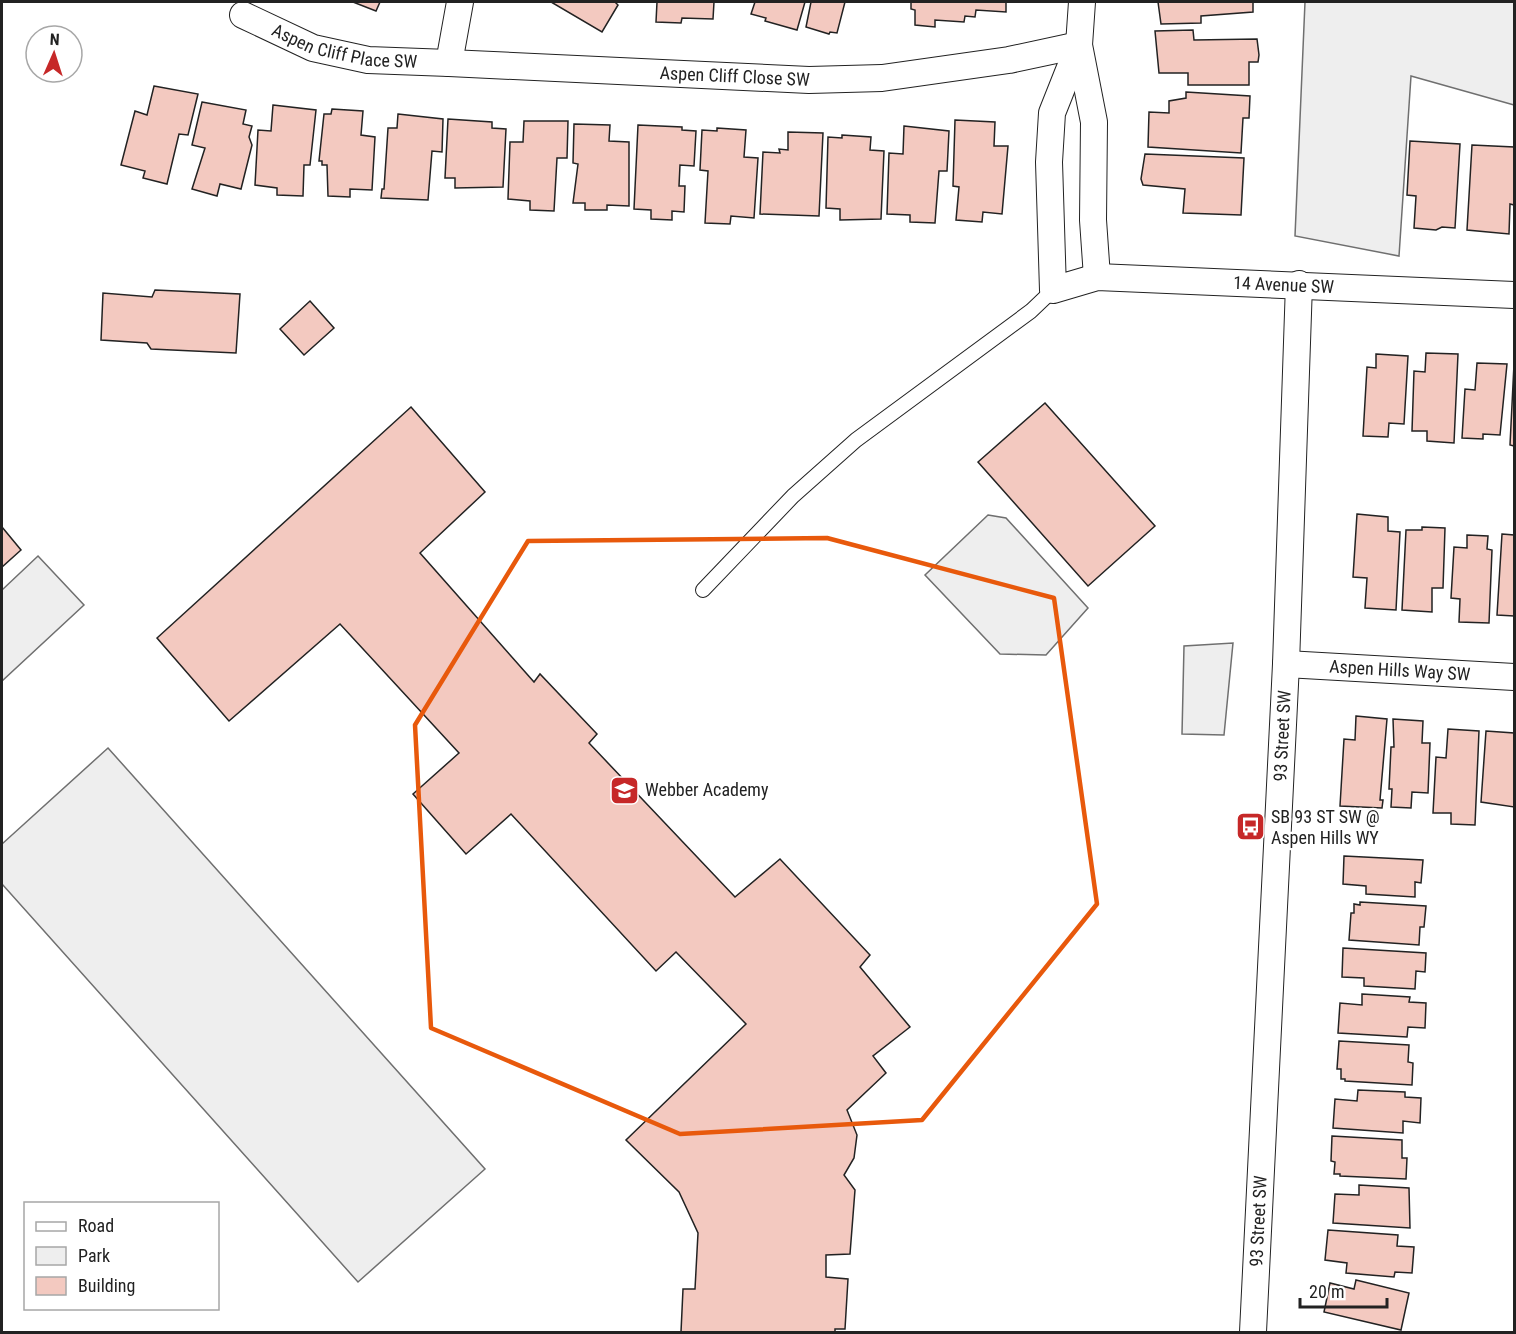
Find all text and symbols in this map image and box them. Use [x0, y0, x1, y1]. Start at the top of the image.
street label: Aspen Cliff Place SW [269, 19, 418, 72]
north arrow [24, 24, 84, 84]
text: N [49, 30, 60, 49]
street label: Aspen Cliff Close SW [659, 62, 810, 90]
street label: 14 Avenue SW [1233, 272, 1335, 297]
street label: Aspen Hills Way SW [1329, 655, 1471, 685]
street label: 93 Street SW [1269, 689, 1295, 782]
school or university icon: Webber Academy [608, 774, 640, 806]
place label: Webber Academy [645, 779, 769, 800]
place label: SB 93 ST SW @ Aspen Hills WY [1271, 806, 1380, 848]
bus stop icon: SB 93 ST SW @ Aspen Hills WY [1234, 811, 1266, 843]
street label: 93 Street SW [1245, 1175, 1271, 1267]
legend [24, 1202, 219, 1310]
text: Road [78, 1215, 114, 1236]
text: Park [78, 1245, 110, 1266]
scale bar [1300, 1271, 1387, 1309]
text: Building [78, 1275, 135, 1296]
text: 20 m [1309, 1281, 1344, 1302]

